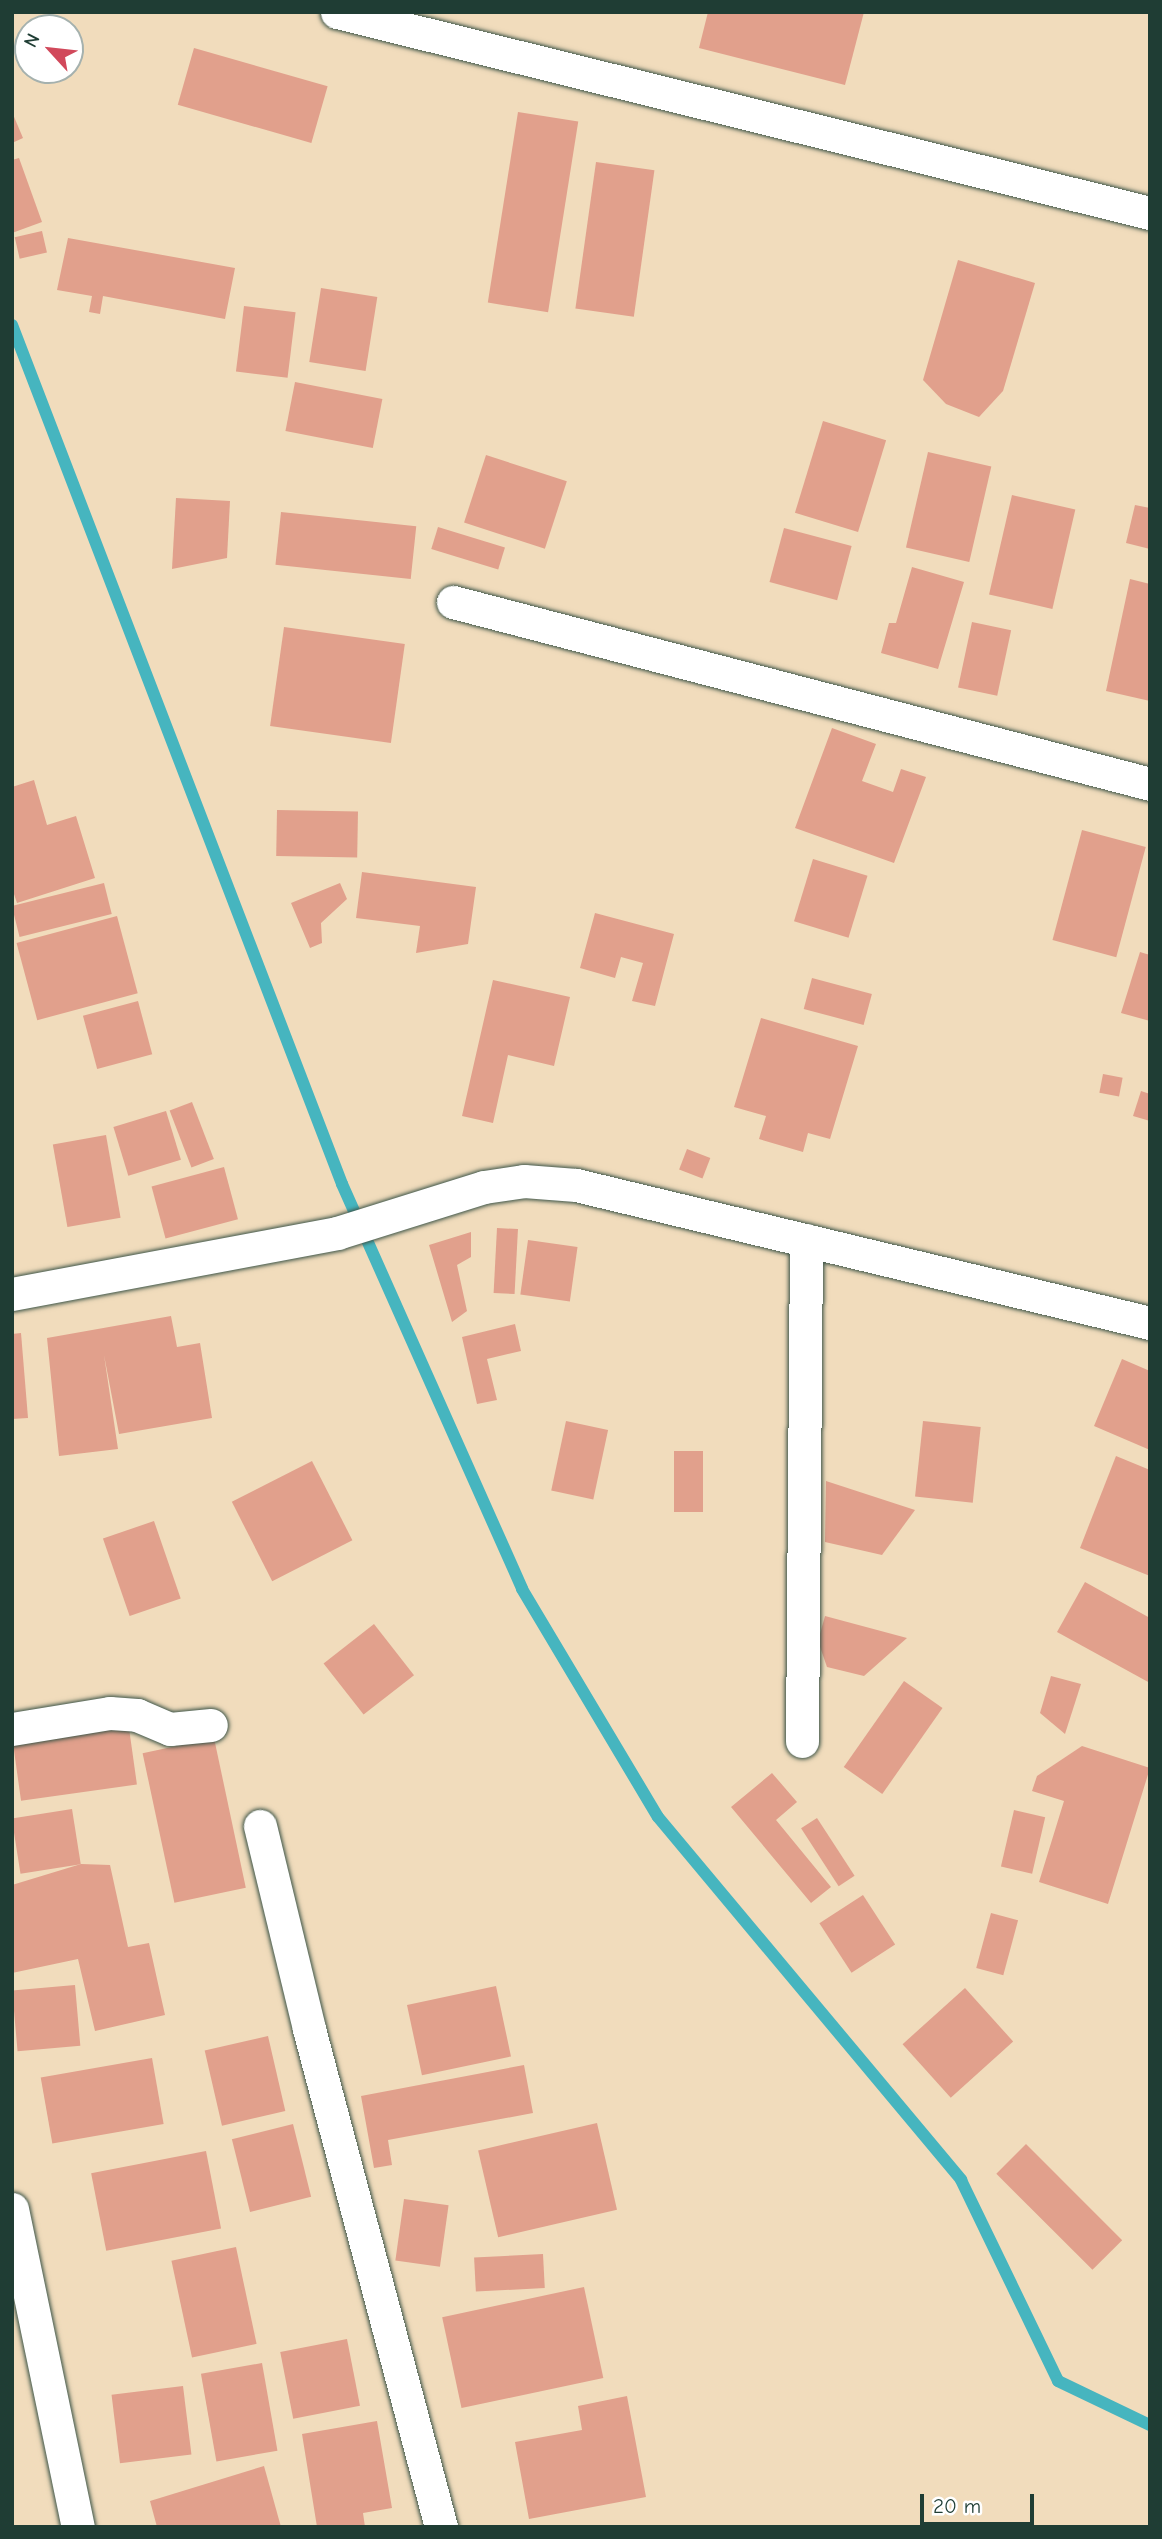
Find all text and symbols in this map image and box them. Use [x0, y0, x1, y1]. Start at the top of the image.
north arrow [14, 14, 84, 84]
text: N [19, 30, 45, 51]
scale bar [924, 2480, 1038, 2524]
text: 20 m [933, 2494, 981, 2518]

